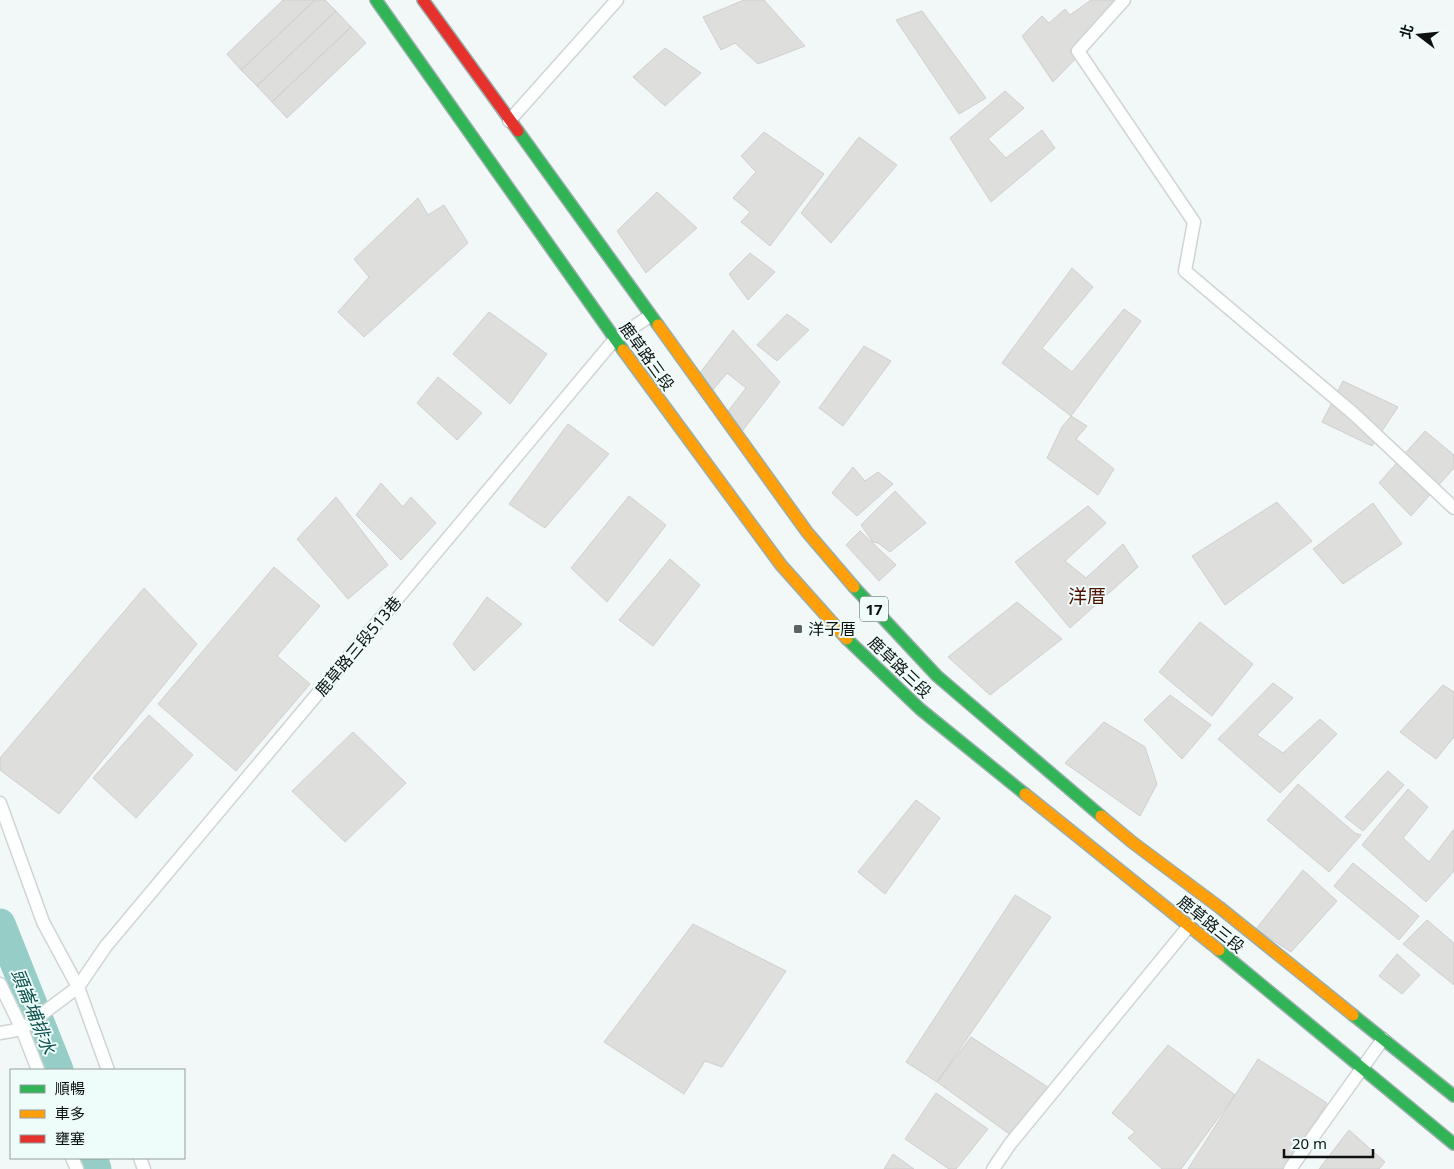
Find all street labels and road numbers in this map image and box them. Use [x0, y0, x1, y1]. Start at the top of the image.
street label: 鹿草路三段 [615, 317, 679, 395]
street label: 鹿草路三段513巷 [310, 592, 406, 700]
road number: 17 [860, 596, 888, 622]
street label: 鹿草路三段 [864, 631, 936, 703]
street label: 鹿草路三段 [1173, 890, 1249, 958]

